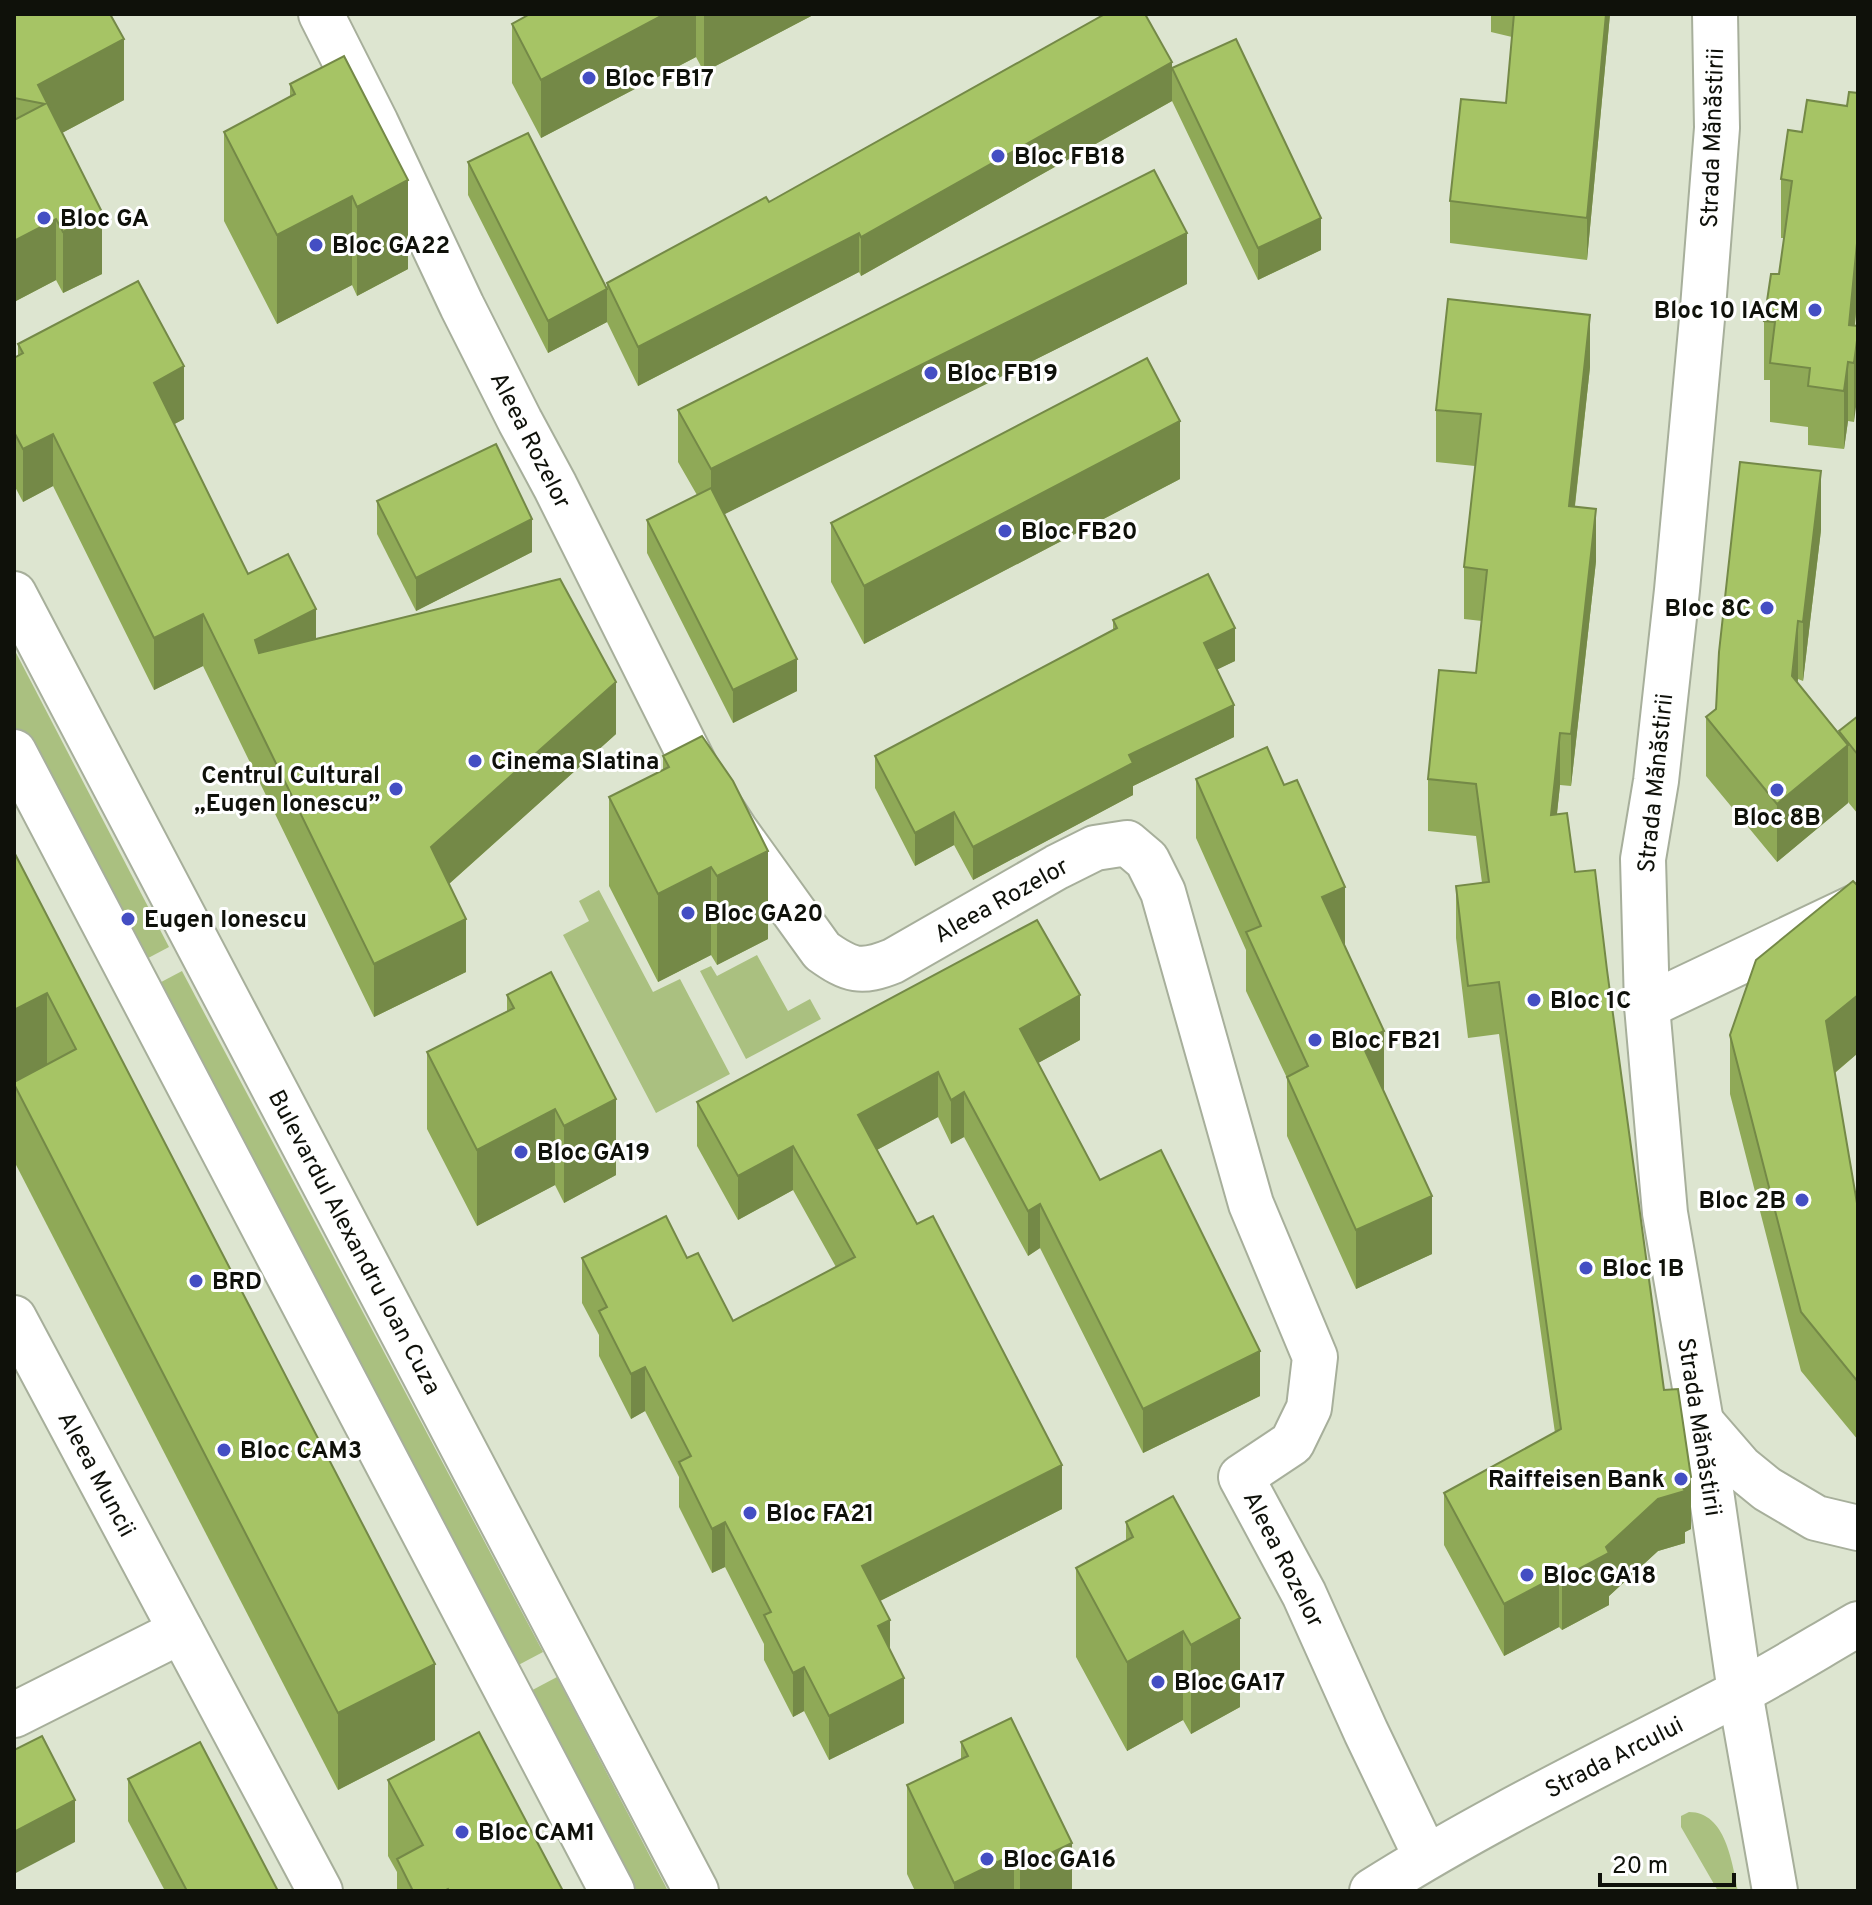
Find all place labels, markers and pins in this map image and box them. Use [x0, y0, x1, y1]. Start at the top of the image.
place label: Bloc FB17 [605, 65, 714, 95]
marker: Bloc FB17 [580, 69, 598, 87]
place label: Bloc FB18 [1014, 143, 1125, 173]
marker: Bloc FB18 [989, 147, 1007, 165]
place label: Bloc GA [60, 205, 149, 235]
marker: Bloc GA [35, 209, 53, 227]
place label: Bloc GA22 [332, 232, 450, 262]
marker: Bloc GA22 [307, 236, 325, 254]
place label: Bloc 10 IACM [1654, 297, 1799, 327]
marker: Bloc 10 IACM [1806, 301, 1824, 319]
place label: Bloc FB19 [947, 360, 1058, 390]
marker: Bloc FB19 [922, 364, 940, 382]
place label: Bloc FB20 [1021, 518, 1138, 548]
marker: Bloc FB20 [996, 522, 1014, 540]
place label: Bloc 8C [1665, 595, 1751, 625]
marker: Bloc 8C [1758, 599, 1776, 617]
place label: Cinema Slatina [491, 748, 659, 778]
marker: Cinema Slatina [466, 752, 484, 770]
place label: Centrul Cultural „Eugen Ionescu” [194, 762, 380, 820]
marker: Centrul Cultural „Eugen Ionescu” [387, 780, 405, 798]
marker: Bloc 8B [1768, 781, 1786, 799]
place label: Bloc 8B [1733, 804, 1821, 834]
place label: Bloc GA20 [704, 900, 823, 930]
marker: Bloc GA20 [679, 904, 697, 922]
place label: Eugen Ionescu [144, 906, 307, 936]
marker: Eugen Ionescu [119, 910, 137, 928]
place label: Bloc 1C [1550, 987, 1631, 1017]
marker: Bloc 1C [1525, 991, 1543, 1009]
place label: Bloc FB21 [1331, 1027, 1441, 1057]
marker: Bloc FB21 [1306, 1031, 1324, 1049]
place label: Bloc GA19 [537, 1139, 650, 1169]
marker: Bloc GA19 [512, 1143, 530, 1161]
place label: Bloc 2B [1698, 1187, 1786, 1217]
marker: Bloc 2B [1793, 1191, 1811, 1209]
place label: Bloc 1B [1602, 1255, 1684, 1285]
marker: Bloc 1B [1577, 1259, 1595, 1277]
place label: BRD [212, 1268, 262, 1298]
marker: BRD [187, 1272, 205, 1290]
place label: Bloc CAM3 [240, 1437, 362, 1467]
marker: Bloc CAM3 [215, 1441, 233, 1459]
place label: Raiffeisen Bank [1488, 1466, 1665, 1496]
marker: Raiffeisen Bank [1672, 1470, 1690, 1488]
place label: Bloc FA21 [766, 1500, 874, 1530]
marker: Bloc FA21 [741, 1504, 759, 1522]
place label: Bloc GA18 [1543, 1562, 1656, 1592]
marker: Bloc GA18 [1518, 1566, 1536, 1584]
place label: Bloc GA17 [1174, 1669, 1285, 1699]
marker: Bloc GA17 [1149, 1673, 1167, 1691]
place label: Bloc CAM1 [478, 1819, 595, 1849]
marker: Bloc CAM1 [453, 1823, 471, 1841]
place label: Bloc GA16 [1003, 1846, 1116, 1876]
marker: Bloc GA16 [978, 1850, 996, 1868]

